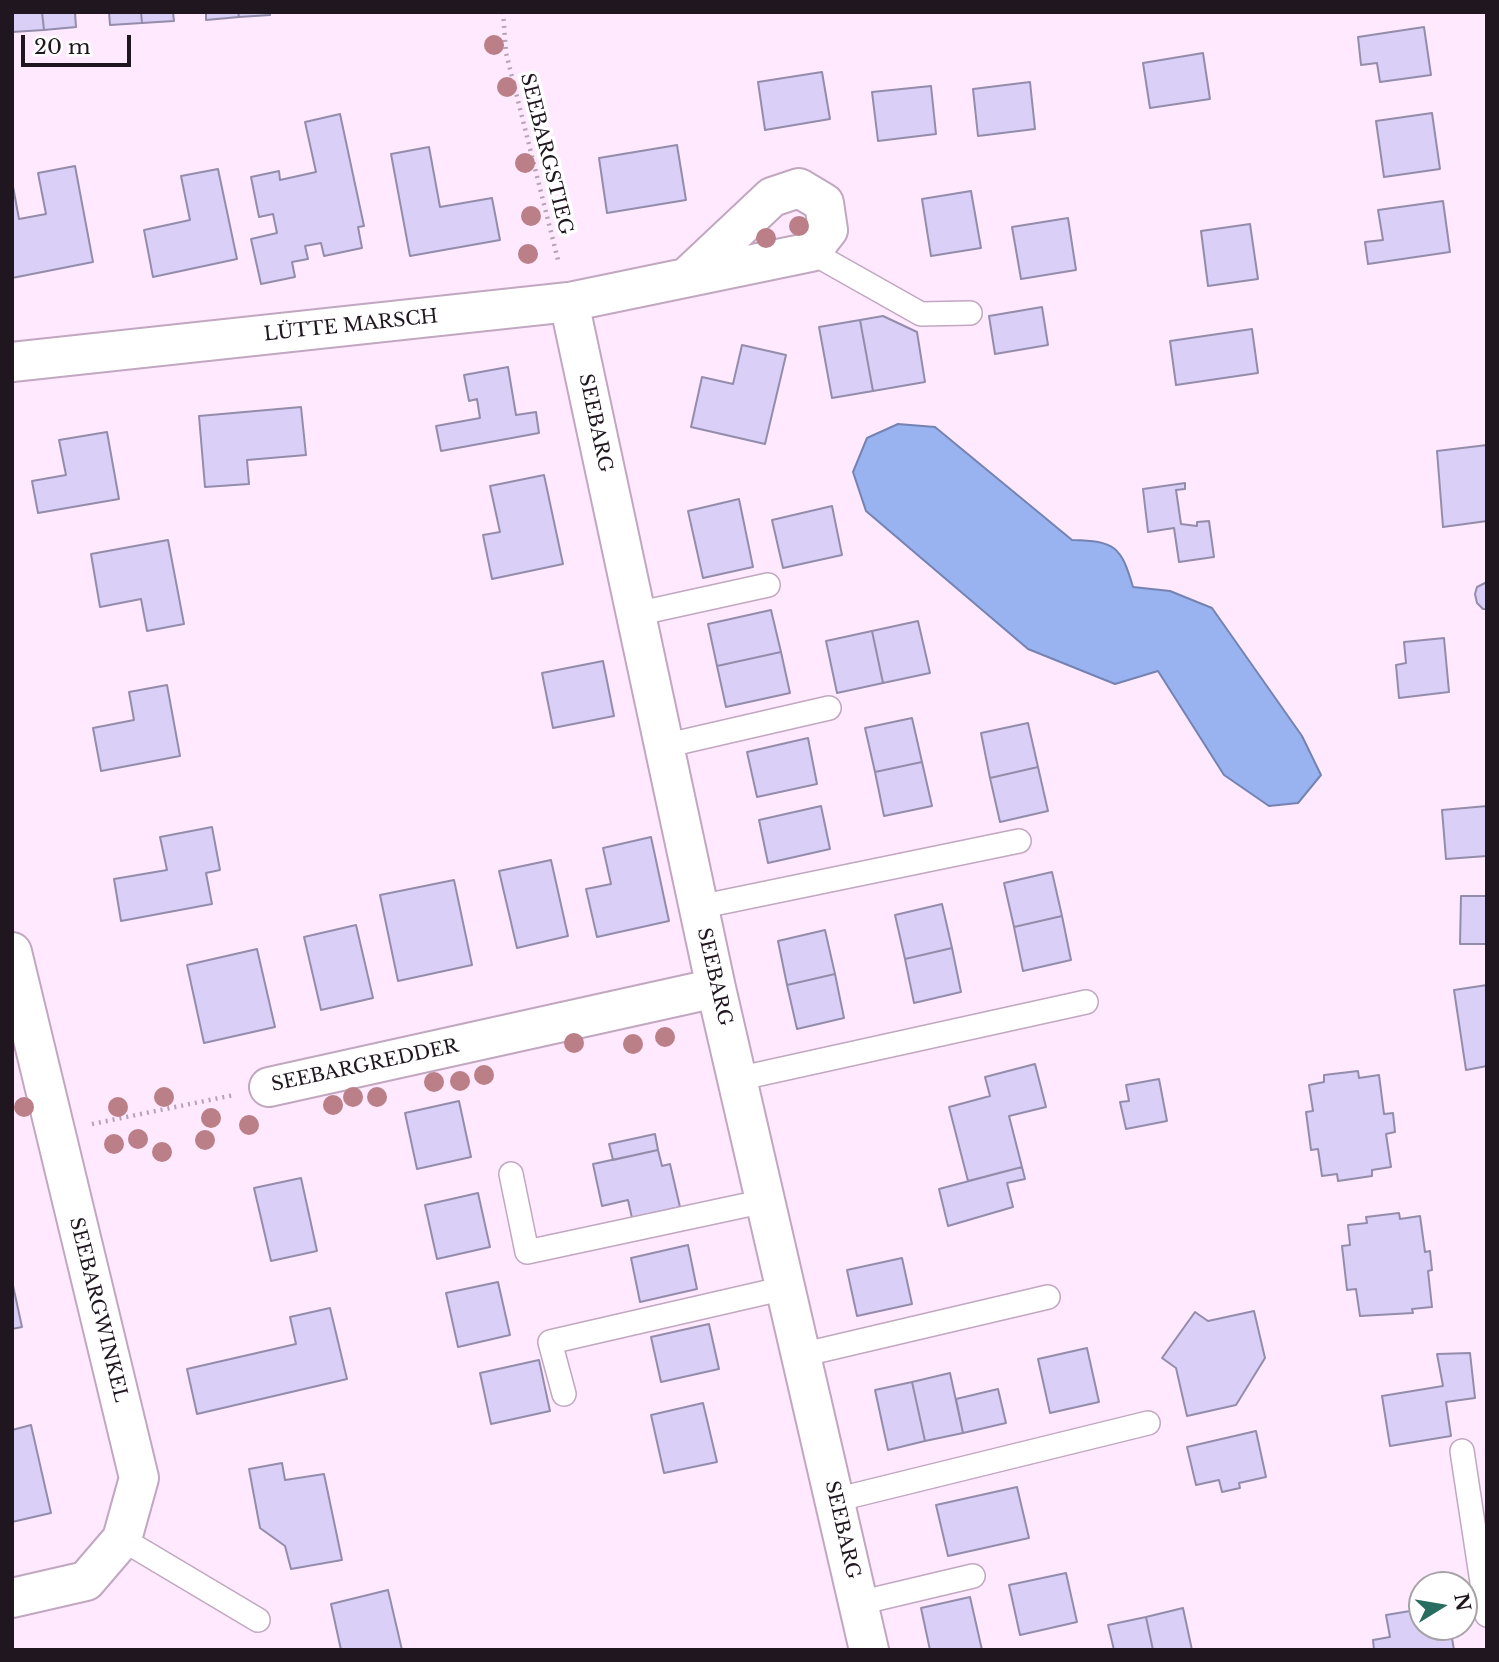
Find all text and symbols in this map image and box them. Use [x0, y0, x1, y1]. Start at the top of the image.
scale bar [24, 21, 135, 65]
text: 20 m [34, 34, 91, 60]
street label: SEEBARGSTIEG [515, 71, 577, 237]
street label: LÜTTE MARSCH [263, 306, 439, 346]
street label: SEEBARG [573, 372, 617, 474]
street label: SEEBARG [692, 926, 736, 1028]
street label: SEEBARGREDDER [269, 1035, 461, 1097]
street label: SEEBARGWINKEL [64, 1215, 132, 1405]
street label: SEEBARG [820, 1479, 864, 1581]
north arrow [1408, 1571, 1478, 1641]
text: N [1449, 1591, 1475, 1613]

